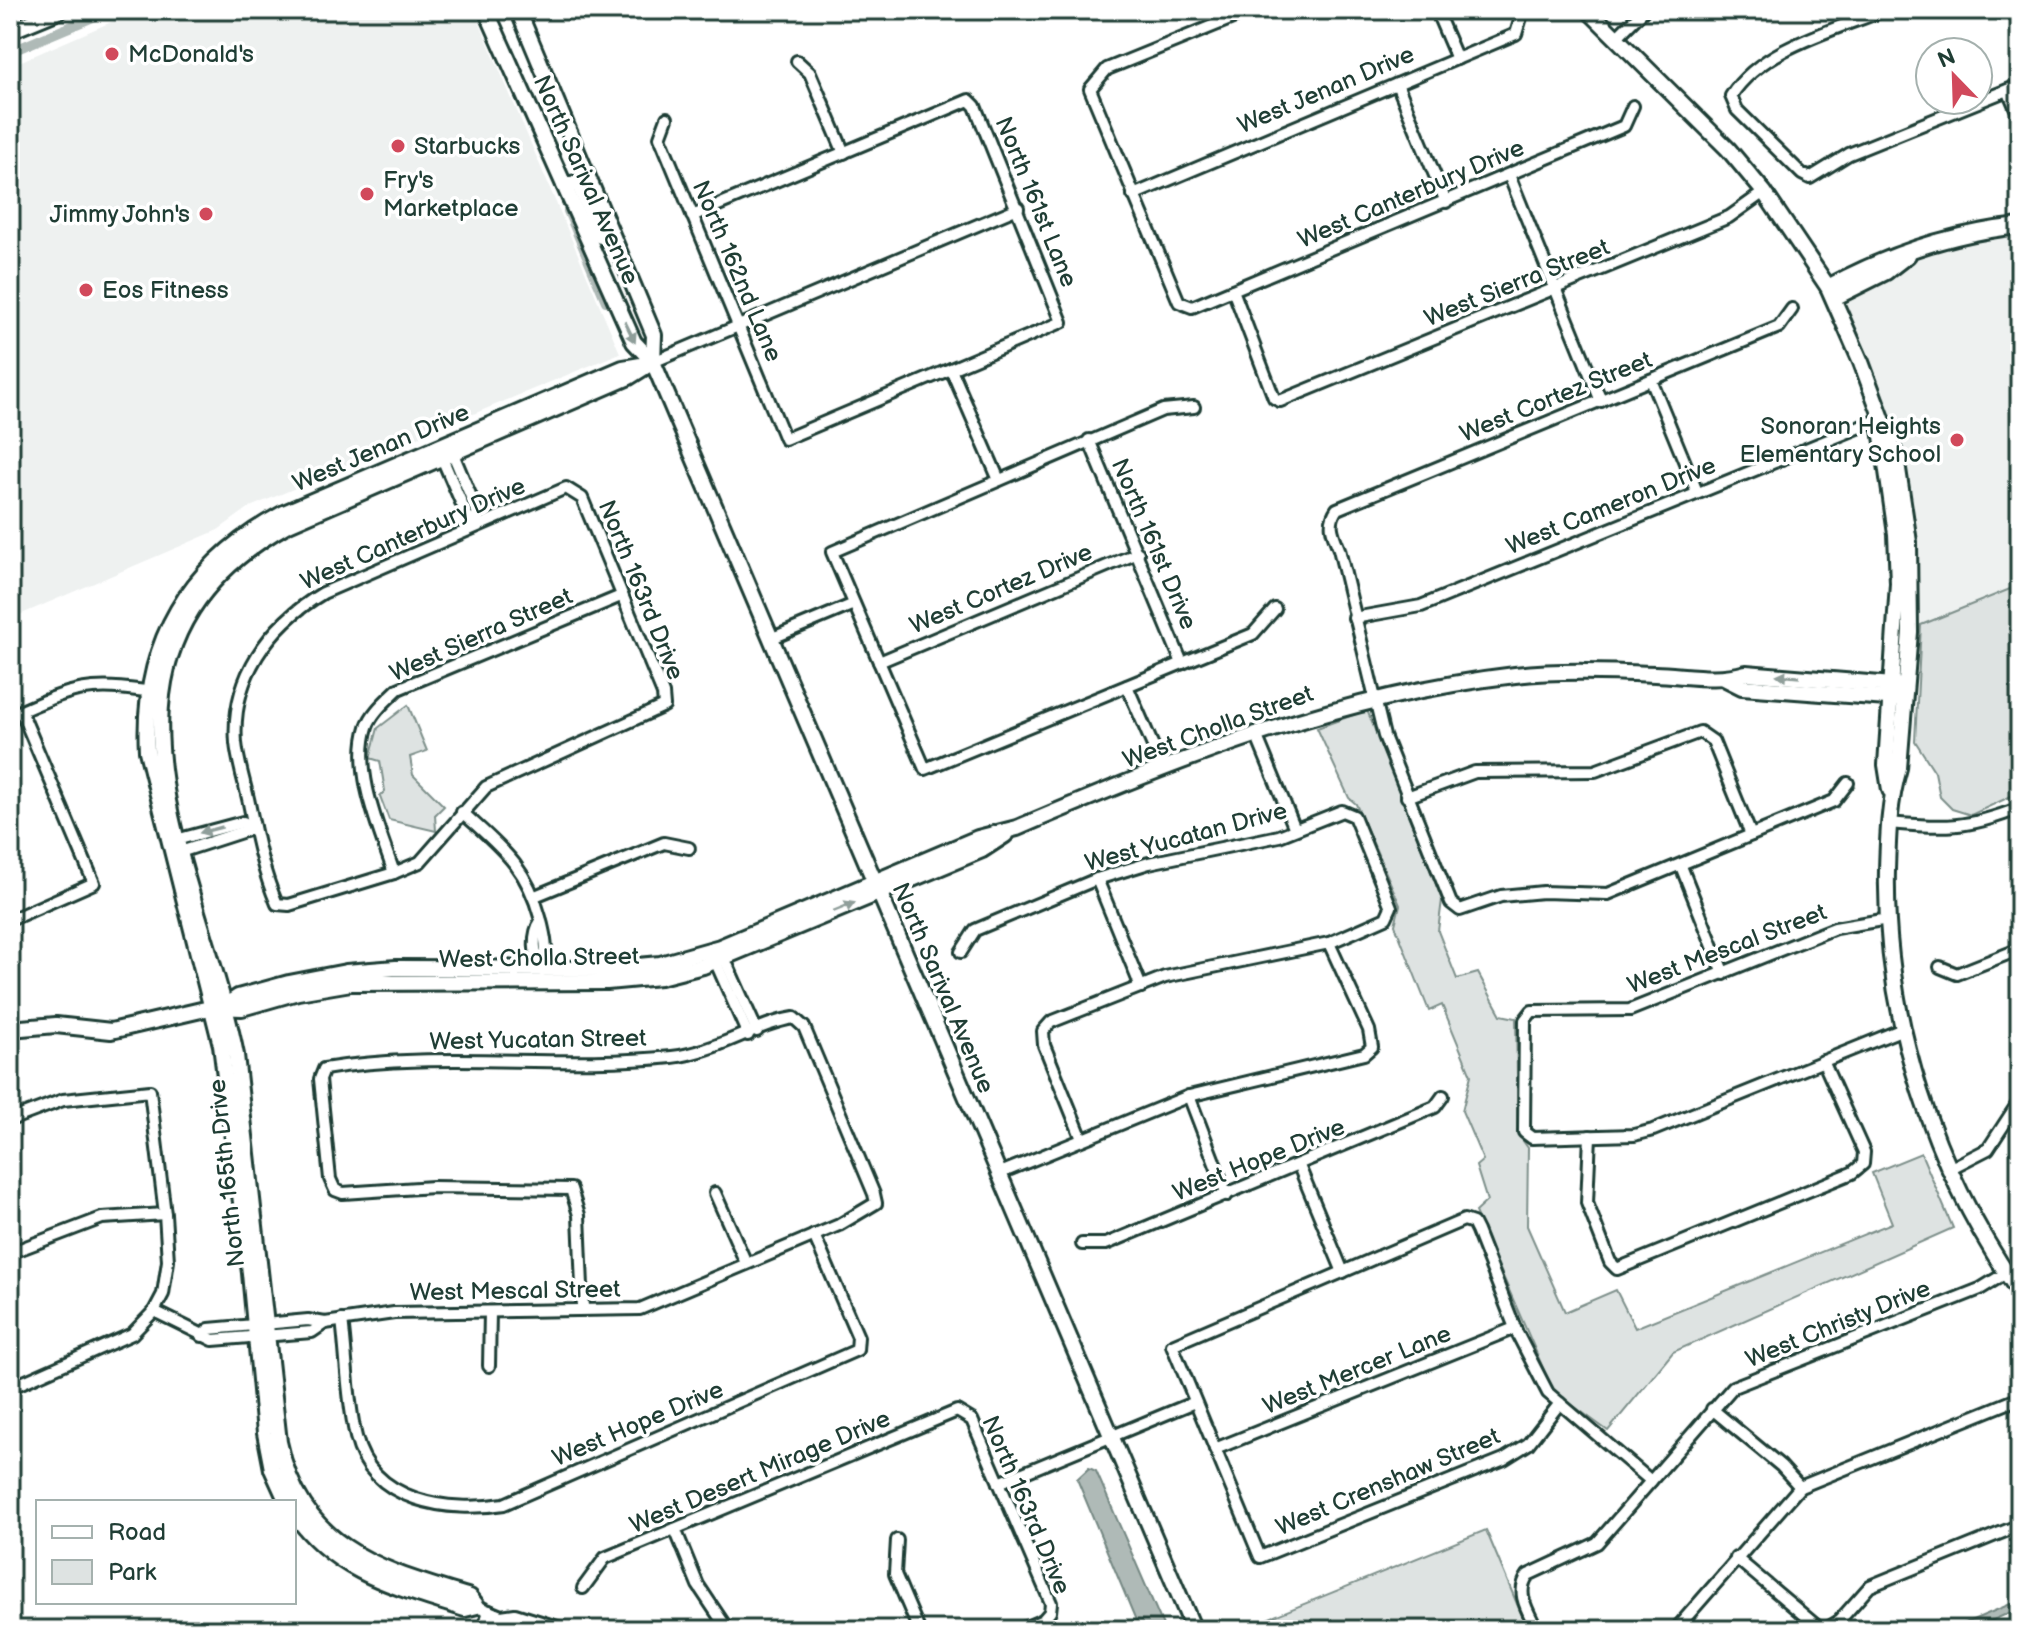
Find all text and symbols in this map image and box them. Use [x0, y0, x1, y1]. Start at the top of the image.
north arrow [1914, 36, 1994, 116]
place label: McDonald's [128, 40, 254, 69]
street label: West Jenan Drive [1233, 40, 1419, 140]
text: N [1934, 43, 1960, 75]
marker: McDonald's [103, 45, 121, 63]
street label: North Sarival Avenue [527, 71, 645, 289]
street label: North 161st Lane [989, 113, 1083, 291]
place label: Starbucks [414, 132, 521, 161]
street label: West Canterbury Drive [1294, 133, 1528, 255]
marker: Starbucks [389, 137, 407, 155]
place label: Fry's Marketplace [383, 166, 519, 223]
street label: North 162nd Lane [686, 176, 788, 366]
marker: Fry's Marketplace [358, 185, 376, 203]
place label: Jimmy John's [50, 200, 190, 229]
marker: Jimmy John's [197, 205, 215, 223]
street label: West Sierra Street [1420, 232, 1614, 333]
place label: Eos Fitness [102, 276, 229, 305]
marker: Eos Fitness [77, 281, 95, 299]
one-way arrow [623, 321, 637, 344]
street label: West Cortez Street [1456, 345, 1657, 449]
street label: West Jenan Drive [288, 398, 474, 498]
place label: Sonoran Heights Elementary School [1740, 412, 1941, 469]
marker: Sonoran Heights Elementary School [1948, 431, 1966, 449]
street label: West Cameron Drive [1502, 451, 1720, 561]
street label: North 161st Drive [1105, 454, 1203, 634]
street label: West Canterbury Drive [296, 471, 530, 597]
street label: North 163rd Drive [592, 496, 690, 684]
street label: West Cortez Drive [905, 537, 1097, 641]
street label: West Sierra Street [385, 581, 577, 688]
one-way arrow [1775, 670, 1800, 683]
street label: West Cholla Street [1119, 679, 1318, 775]
street label: West Yucatan Drive [1082, 796, 1290, 878]
one-way arrow [199, 825, 224, 837]
street label: North Sarival Avenue [885, 878, 1001, 1098]
street label: West Mescal Street [1623, 897, 1831, 1000]
one-way arrow [832, 901, 856, 914]
street label: West Cholla Street [439, 942, 640, 974]
street label: West Yucatan Street [429, 1024, 647, 1056]
street label: North 165th Drive [203, 1078, 251, 1268]
street label: West Hope Drive [1169, 1112, 1349, 1208]
street label: West Christy Drive [1741, 1274, 1935, 1374]
street label: West Mescal Street [409, 1275, 621, 1307]
street label: West Mercer Lane [1259, 1319, 1455, 1421]
street label: West Hope Drive [548, 1375, 728, 1473]
street label: West Desert Mirage Drive [626, 1404, 894, 1540]
street label: North 163rd Drive [975, 1411, 1077, 1599]
street label: West Crenshaw Street [1272, 1421, 1505, 1542]
legend [36, 1500, 296, 1604]
text: Road [108, 1518, 166, 1547]
text: Park [108, 1558, 156, 1587]

